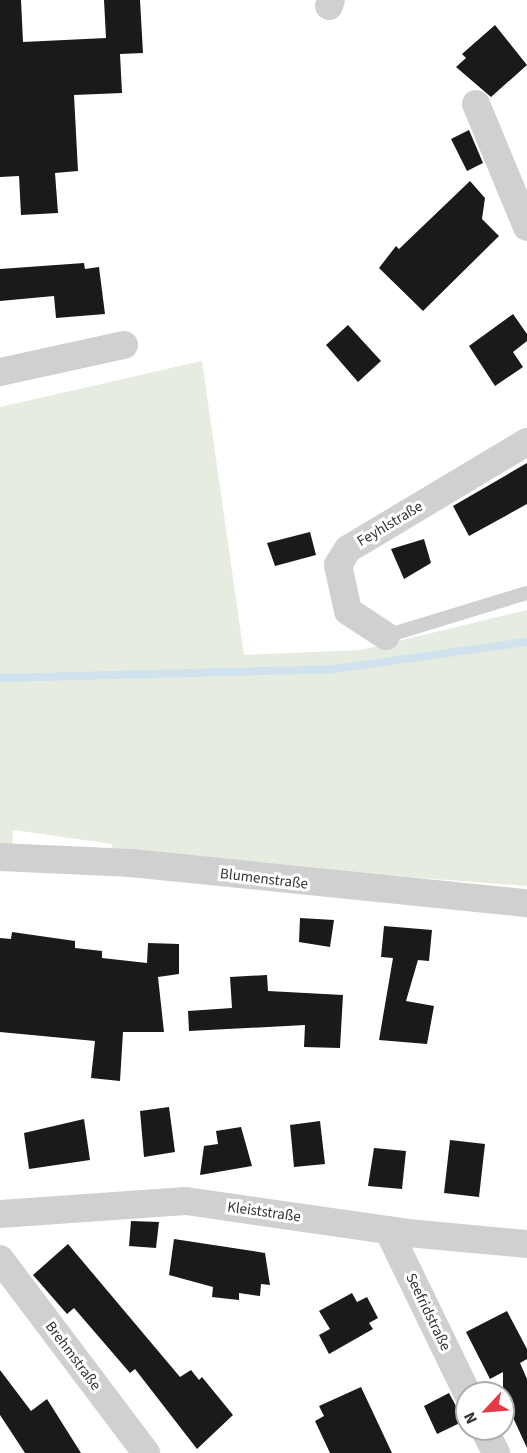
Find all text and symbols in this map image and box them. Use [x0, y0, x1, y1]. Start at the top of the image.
street label: Feyhlstraße [354, 497, 426, 551]
street label: Blumenstraße [219, 865, 309, 893]
street label: Kleiststraße [226, 1198, 302, 1226]
street label: Seefridstraße [401, 1270, 455, 1354]
street label: Brehmstraße [41, 1318, 105, 1394]
north arrow [455, 1381, 515, 1441]
text: N [458, 1408, 483, 1428]

